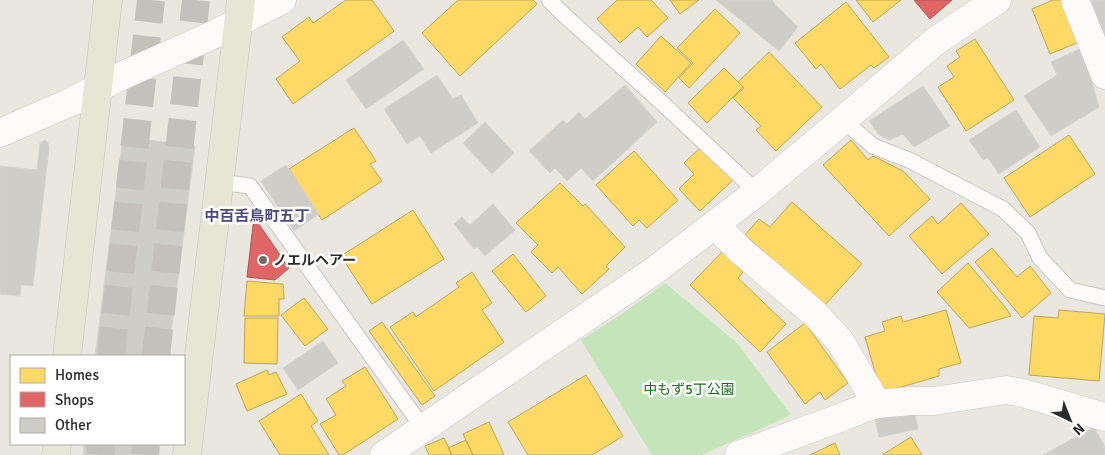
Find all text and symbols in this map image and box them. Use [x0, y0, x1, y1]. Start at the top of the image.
district label: 中百舌鳥町五丁 [204, 207, 310, 225]
place label: ノエルヘアー [273, 252, 356, 269]
marker: ノエルヘアー [257, 254, 269, 266]
legend [10, 355, 185, 445]
text: Homes [55, 366, 99, 384]
park label: 中もず5丁公園 [643, 381, 735, 398]
text: Shops [55, 391, 94, 409]
north arrow [1045, 395, 1095, 445]
text: Other [55, 416, 92, 434]
text: N [1069, 420, 1088, 439]

